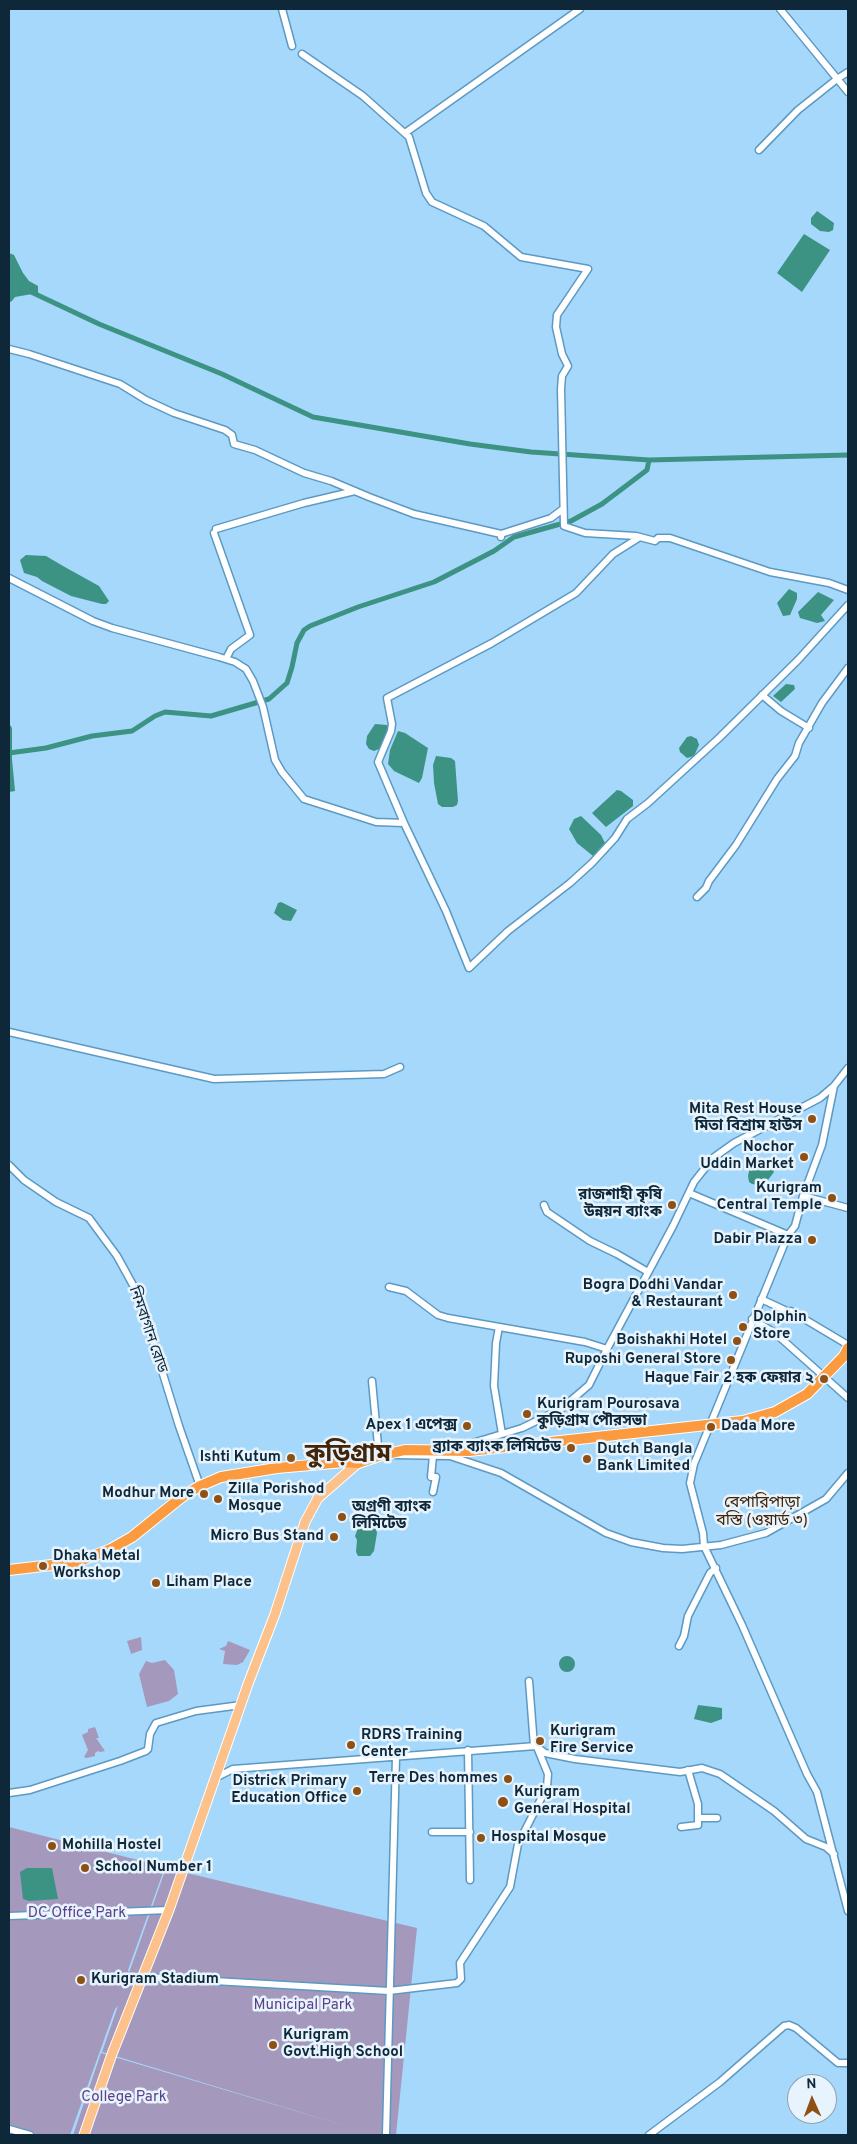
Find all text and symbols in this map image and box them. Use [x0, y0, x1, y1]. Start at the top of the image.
place label: Mita Rest House মিতা বিশ্রাম হাউস [689, 1101, 802, 1136]
marker: Mita Rest House মিতা বিশ্রাম হাউস [806, 1113, 818, 1125]
place label: Nochor Uddin Market [700, 1139, 794, 1174]
marker: Nochor Uddin Market [798, 1151, 810, 1163]
place label: Kurigram Central Temple [717, 1180, 822, 1215]
place label: রাজশাহী কৃষি উন্নয়ন ব্যাংক [578, 1187, 662, 1222]
marker: Kurigram Central Temple [826, 1192, 838, 1204]
marker: রাজশাহী কৃষি উন্নয়ন ব্যাংক [666, 1199, 678, 1211]
place label: Dabir Plazza [713, 1231, 802, 1249]
marker: Dabir Plazza [806, 1234, 818, 1246]
place label: Bogra Dodhi Vandar & Restaurant [583, 1277, 723, 1312]
street label: নিমবাগান রোড [124, 1284, 170, 1376]
marker: Bogra Dodhi Vandar & Restaurant [727, 1289, 739, 1301]
place label: Dolphin Store [753, 1309, 807, 1344]
marker: Dolphin Store [737, 1321, 749, 1333]
place label: Boishakhi Hotel [616, 1332, 727, 1350]
marker: Boishakhi Hotel [731, 1335, 743, 1347]
place label: Ruposhi General Store [565, 1351, 721, 1369]
marker: Ruposhi General Store [725, 1354, 737, 1366]
place label: Haque Fair 2 হক ফেয়ার ২ [644, 1370, 814, 1388]
marker: Haque Fair 2 হক ফেয়ার ২ [818, 1373, 830, 1385]
place label: Kurigram Pourosava কুড়িগ্রাম পৌরসভা [537, 1396, 680, 1431]
marker: Kurigram Pourosava কুড়িগ্রাম পৌরসভা [521, 1408, 533, 1420]
place label: Apex 1 এপেক্স [366, 1417, 457, 1435]
place label: Dada More [721, 1418, 795, 1436]
marker: Apex 1 এপেক্স [461, 1420, 473, 1432]
marker: Dada More [705, 1421, 717, 1433]
place label: ব্র্যাক ব্যাংক লিমিটেড [433, 1439, 561, 1457]
district label: কুড়িগ্রাম [305, 1441, 391, 1471]
place label: Dutch Bangla Bank Limited [597, 1441, 692, 1476]
marker: ব্র্যাক ব্যাংক লিমিটেড [565, 1442, 577, 1454]
place label: Ishti Kutum [200, 1449, 281, 1467]
marker: Ishti Kutum [285, 1452, 297, 1464]
marker: Dutch Bangla Bank Limited [581, 1453, 593, 1465]
place label: Zilla Porishod Mosque [228, 1481, 324, 1516]
place label: Modhur More [102, 1485, 194, 1503]
marker: Modhur More [198, 1488, 210, 1500]
marker: Zilla Porishod Mosque [212, 1493, 224, 1505]
district label: বেপারিপাড়া বস্তি (ওয়ার্ড ৩) [716, 1494, 808, 1532]
place label: অগ্রণী ব্যাংক লিমিটেড [352, 1499, 431, 1534]
marker: অগ্রণী ব্যাংক লিমিটেড [336, 1511, 348, 1523]
place label: Micro Bus Stand [210, 1528, 324, 1546]
marker: Micro Bus Stand [328, 1531, 340, 1543]
place label: Dhaka Metal Workshop [53, 1548, 140, 1583]
marker: Dhaka Metal Workshop [37, 1560, 49, 1572]
place label: Liham Place [166, 1574, 252, 1592]
marker: Liham Place [150, 1577, 162, 1589]
place label: Kurigram Fire Service [550, 1723, 634, 1758]
place label: RDRS Training Center [361, 1727, 462, 1762]
marker: Kurigram Fire Service [534, 1735, 546, 1747]
marker: RDRS Training Center [345, 1739, 357, 1751]
place label: Terre Des hommes [369, 1770, 498, 1788]
place label: Districk Primary Education Office [231, 1773, 347, 1808]
marker: Terre Des hommes [502, 1773, 514, 1785]
place label: Kurigram General Hospital [514, 1784, 631, 1819]
marker: Districk Primary Education Office [351, 1785, 363, 1797]
marker: Kurigram General Hospital [496, 1795, 510, 1809]
place label: Hospital Mosque [491, 1829, 606, 1847]
marker: Hospital Mosque [475, 1832, 487, 1844]
place label: Mohilla Hostel [62, 1837, 161, 1855]
marker: Mohilla Hostel [46, 1840, 58, 1852]
place label: School Number 1 [95, 1859, 212, 1877]
marker: School Number 1 [79, 1862, 91, 1874]
park label: DC Office Park [28, 1905, 126, 1923]
place label: Kurigram Stadium [91, 1971, 219, 1989]
marker: Kurigram Stadium [75, 1974, 87, 1986]
park label: Municipal Park [253, 1997, 353, 2015]
place label: Kurigram Govt.High School [283, 2027, 403, 2062]
marker: Kurigram Govt.High School [267, 2039, 279, 2051]
north arrow [787, 2074, 837, 2124]
text: N [806, 2076, 817, 2093]
park label: College Park [81, 2089, 167, 2107]

